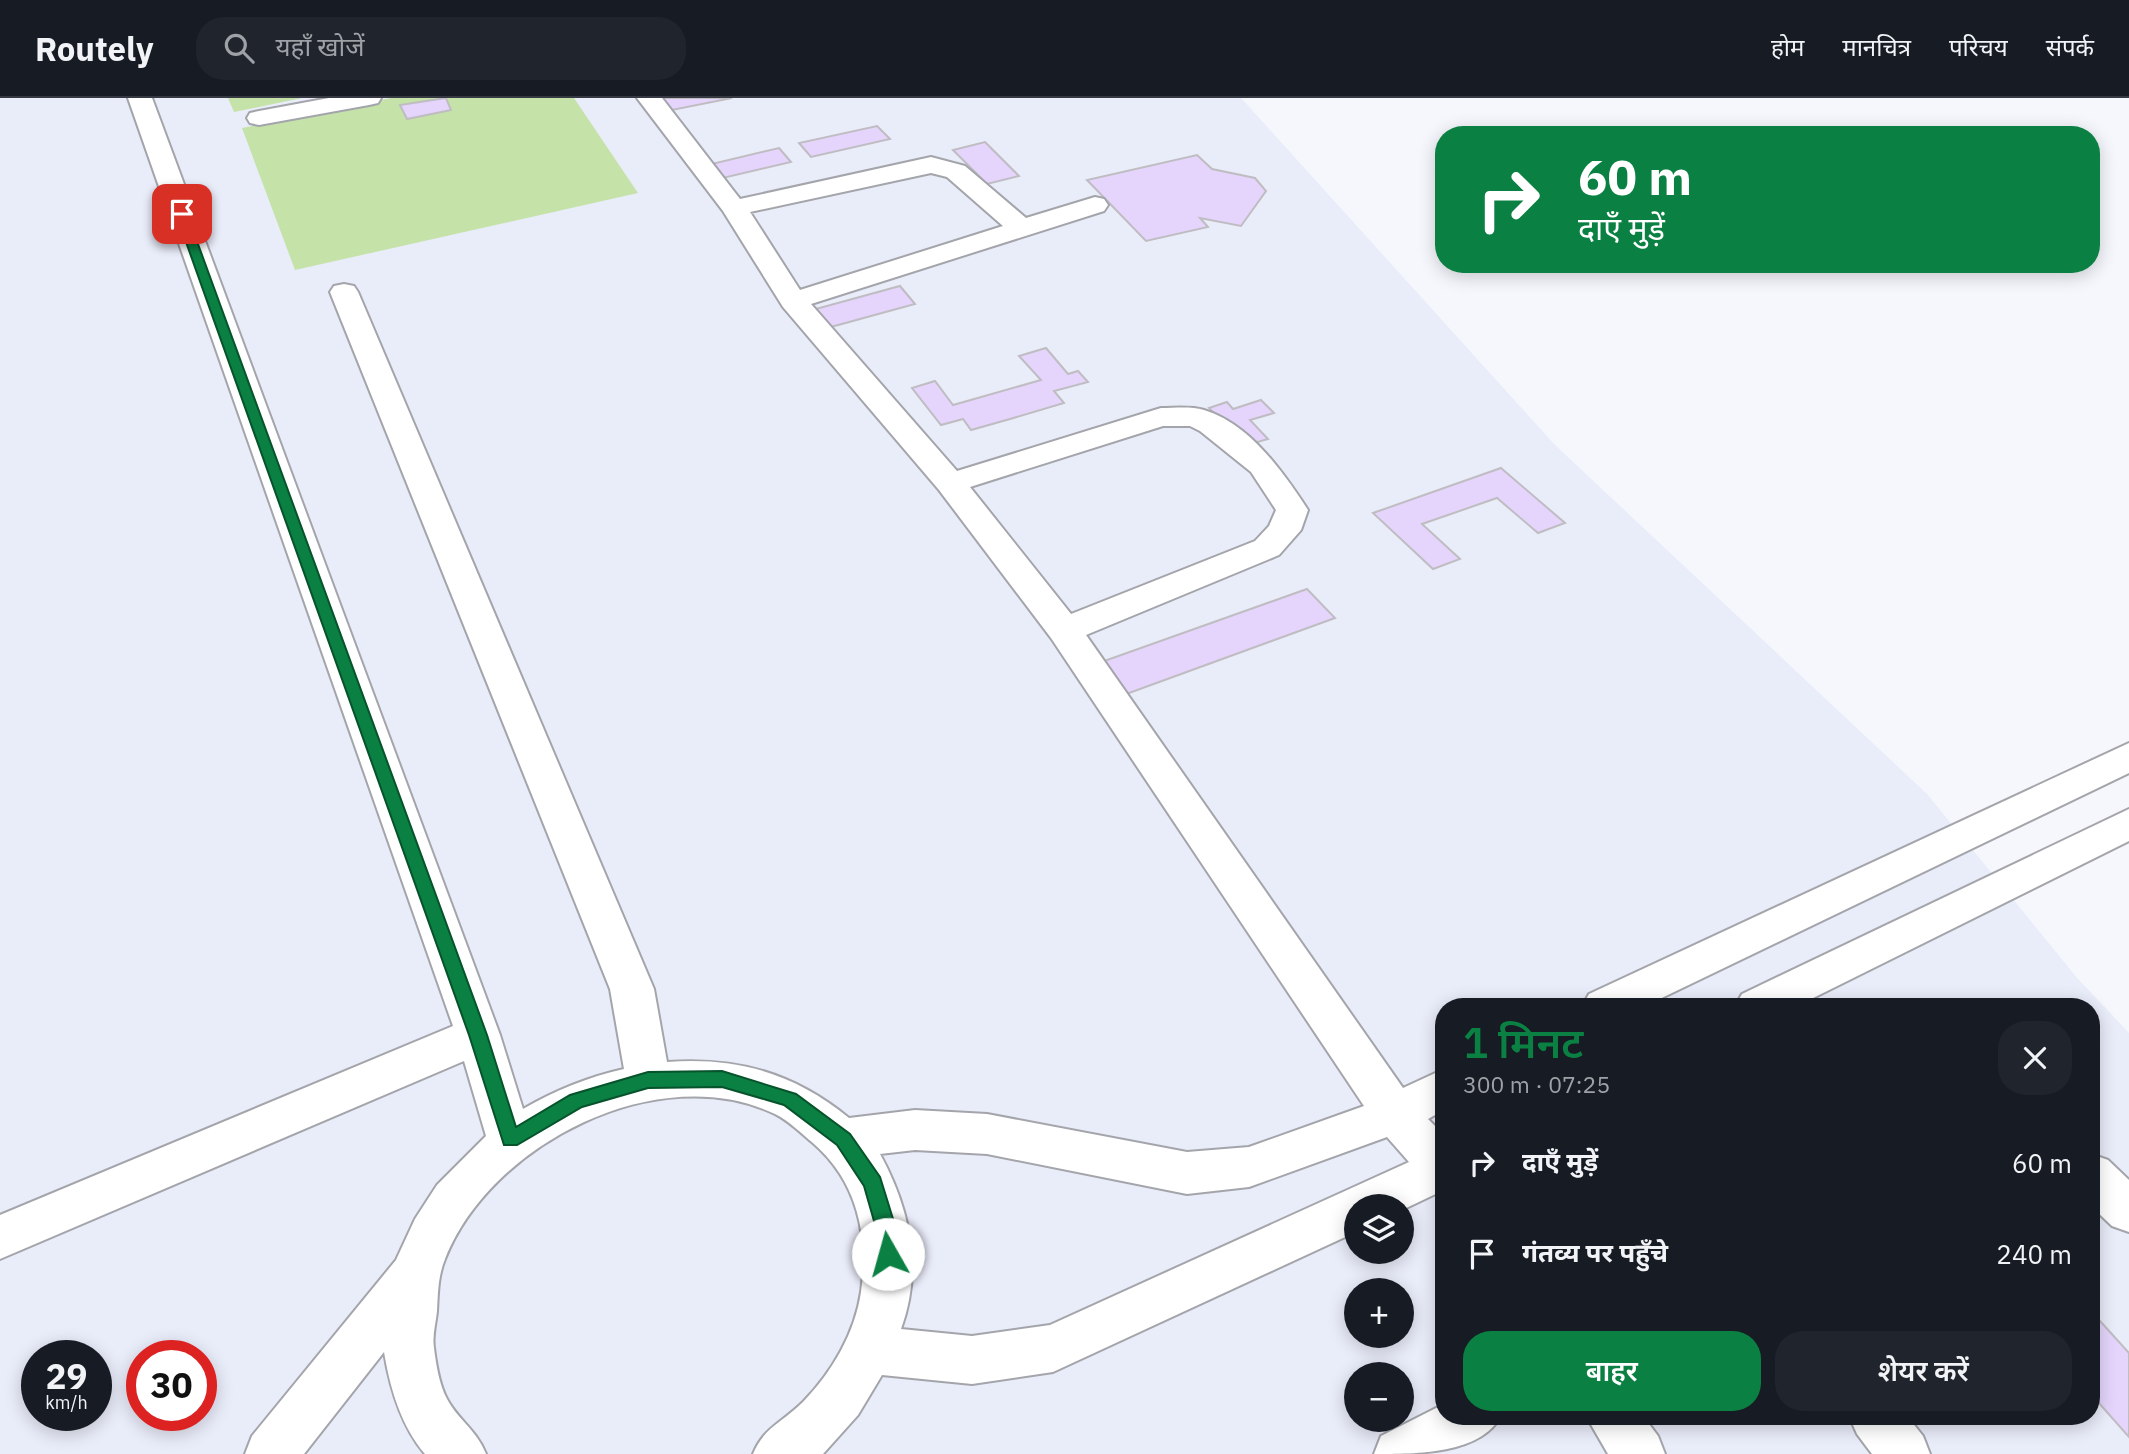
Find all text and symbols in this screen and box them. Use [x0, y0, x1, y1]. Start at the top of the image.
search box [196, 17, 686, 80]
text: Routely [35, 27, 154, 70]
icon: search [220, 29, 258, 67]
text: यहाँ खोजें [276, 29, 365, 63]
text: होम [1771, 31, 1804, 63]
text: मानचित्र [1842, 31, 1911, 63]
text: परिचय [1949, 31, 2008, 63]
text: संपर्क [2046, 31, 2094, 63]
text: 60 m [1578, 145, 1692, 208]
icon: right [1463, 154, 1554, 245]
pin [152, 184, 212, 244]
icon: arrive [163, 195, 201, 233]
text: दाएँ मुड़ें [1578, 207, 1665, 249]
text: 1 मिनट [1463, 1015, 1583, 1070]
button: close [1998, 1021, 2072, 1095]
text: 300 m · 07:25 [1463, 1069, 1610, 1099]
icon: right [1463, 1144, 1501, 1182]
text: दाएँ मुड़ें [1522, 1144, 1598, 1178]
text: 60 m [2012, 1146, 2072, 1180]
map controls [1344, 1194, 1414, 1432]
button: layers [1344, 1194, 1414, 1264]
position arrow [851, 1217, 925, 1291]
icon: arrive [1463, 1235, 1501, 1273]
text: गंतव्य पर पहुँचे [1522, 1235, 1668, 1269]
text: 240 m [1996, 1237, 2072, 1271]
button: + [1344, 1278, 1414, 1348]
button: बाहर [1463, 1331, 1761, 1411]
button: शेयर करें [1775, 1331, 2072, 1411]
speed limit sign: 30 [126, 1340, 217, 1431]
text: 29 [45, 1353, 88, 1399]
button: − [1344, 1362, 1414, 1432]
text: km/h [45, 1391, 88, 1414]

